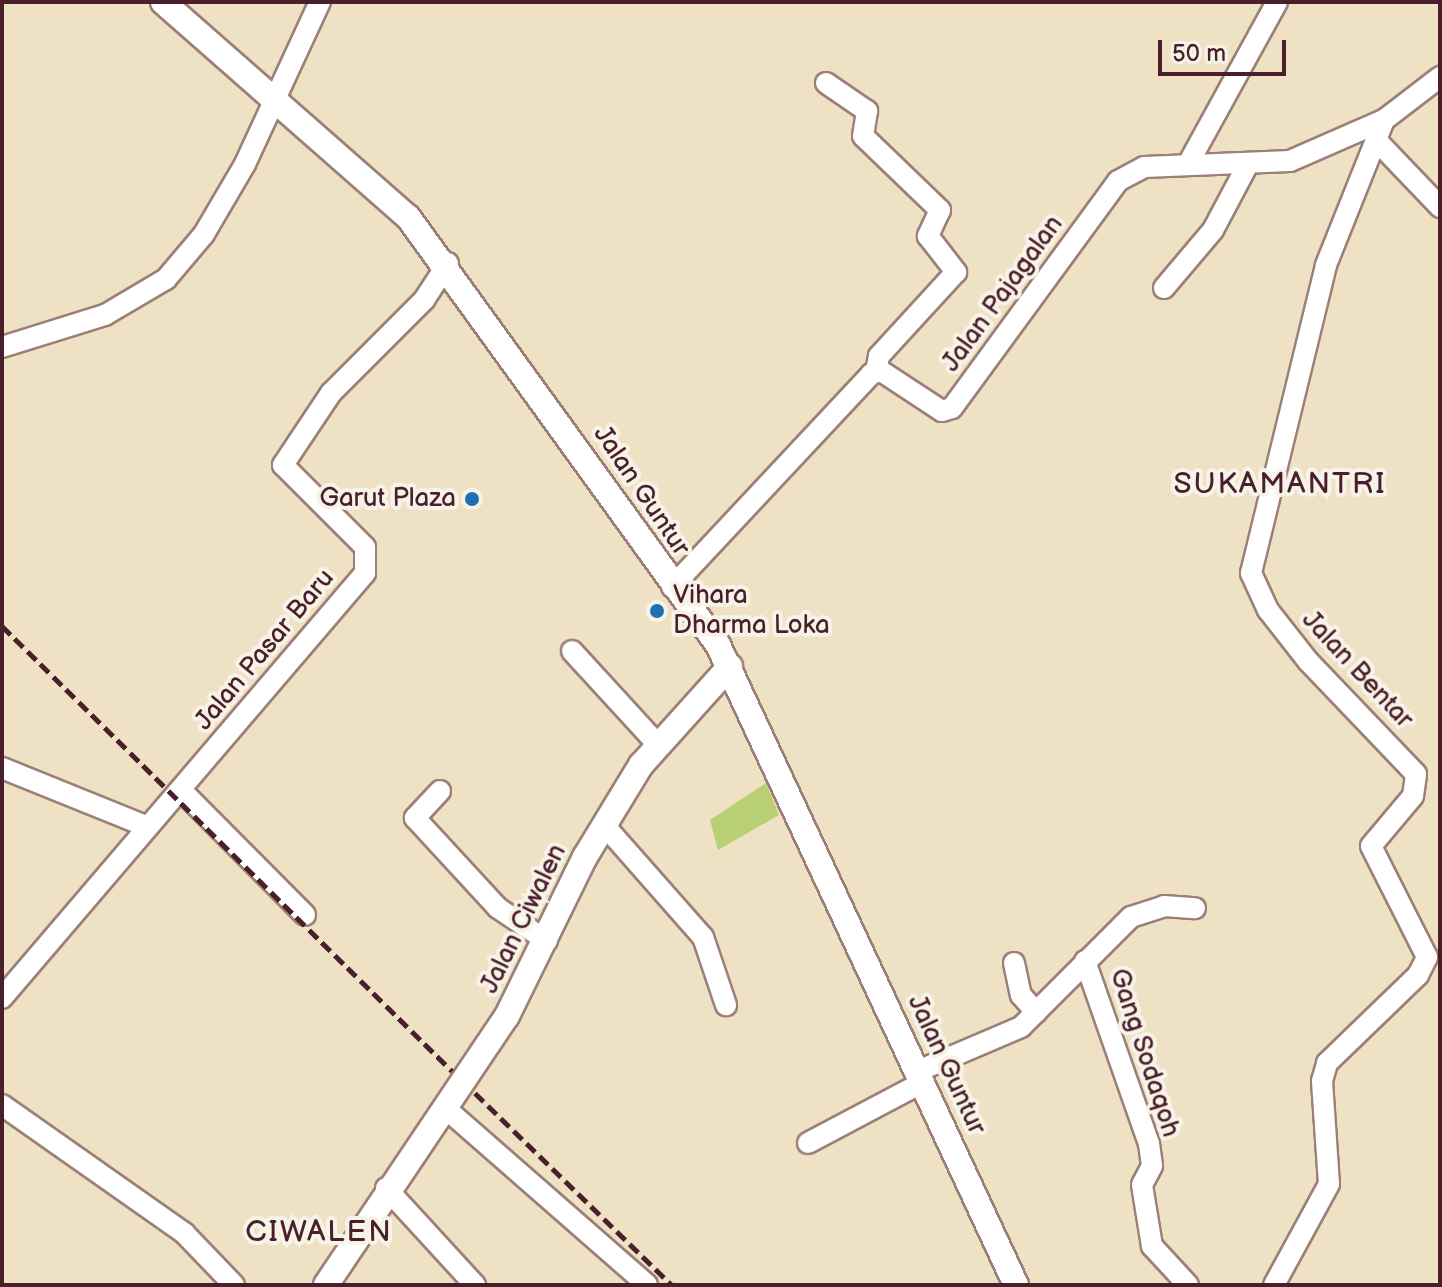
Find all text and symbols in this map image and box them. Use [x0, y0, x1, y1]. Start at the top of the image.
scale bar [1162, 24, 1290, 74]
text: 50 m [1172, 39, 1226, 68]
street label: Jalan Pajagalan [936, 210, 1070, 378]
street label: Jalan Guntur [586, 420, 696, 562]
district label: SUKAMANTRI [1173, 466, 1387, 502]
place label: Garut Plaza [319, 483, 456, 515]
marker: Garut Plaza [463, 490, 481, 508]
street label: Jalan Pasar Baru [189, 563, 341, 737]
place label: Vihara Dharma Loka [673, 580, 830, 642]
marker: Vihara Dharma Loka [648, 602, 666, 620]
street label: Jalan Bentar [1295, 605, 1419, 735]
street label: Jalan Ciwalen [474, 839, 574, 999]
street label: Gang Sodaqoh [1102, 965, 1186, 1141]
street label: Jalan Guntur [900, 990, 992, 1140]
district label: CIWALEN [245, 1214, 393, 1250]

